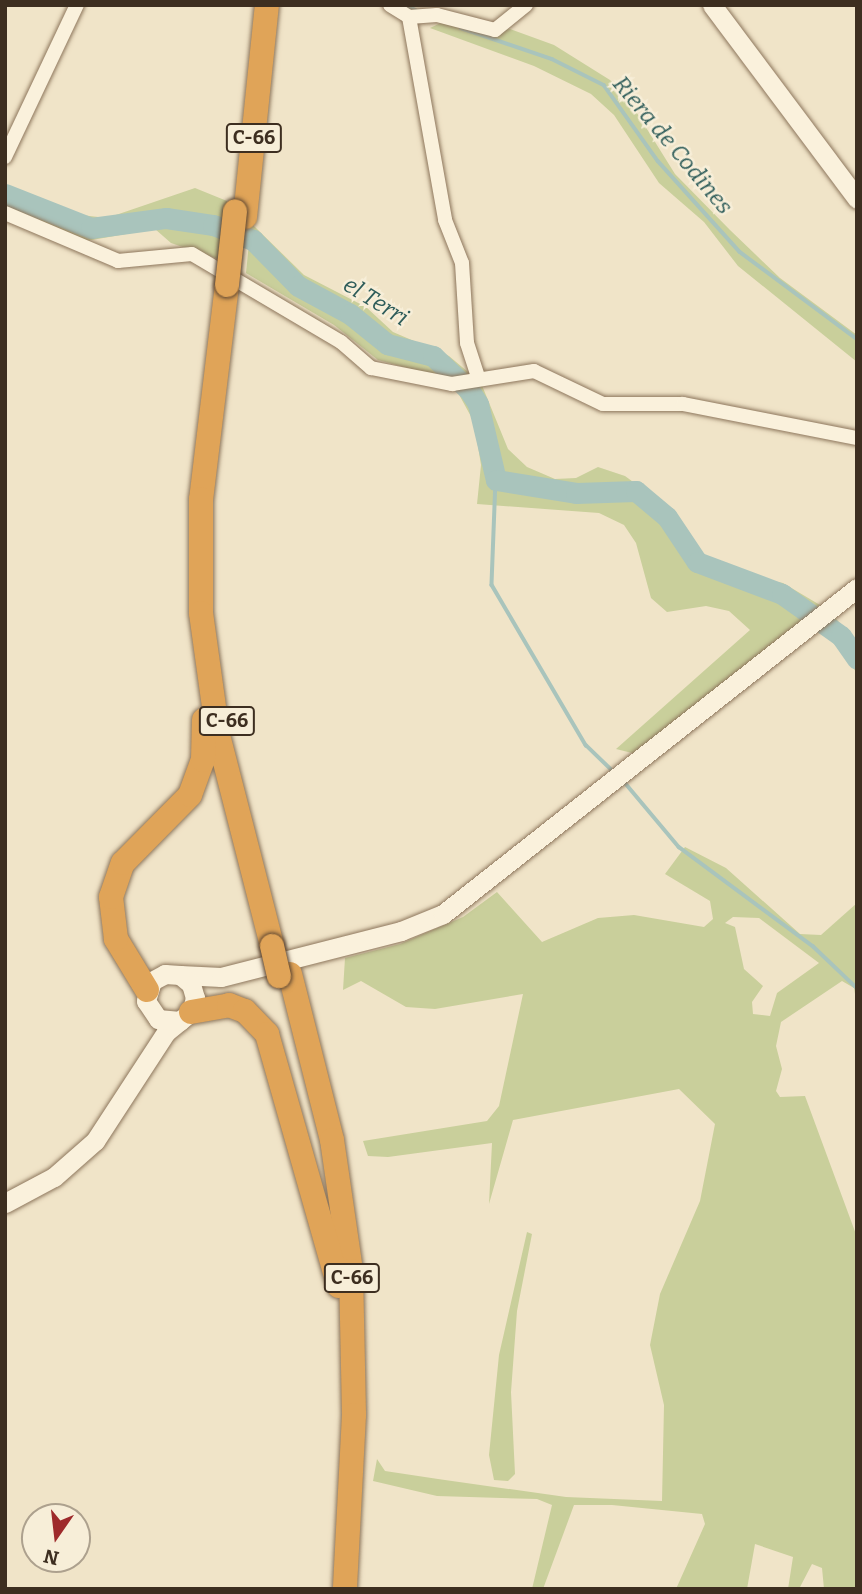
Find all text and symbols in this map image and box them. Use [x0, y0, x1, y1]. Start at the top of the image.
water label: Riera de Codines [607, 70, 739, 220]
road number: C-66 [224, 122, 284, 154]
water label: el Terri [339, 270, 413, 332]
road number: C-66 [197, 706, 257, 736]
road number: C-66 [322, 1262, 382, 1294]
north arrow [21, 1503, 91, 1573]
text: N [41, 1544, 61, 1570]

